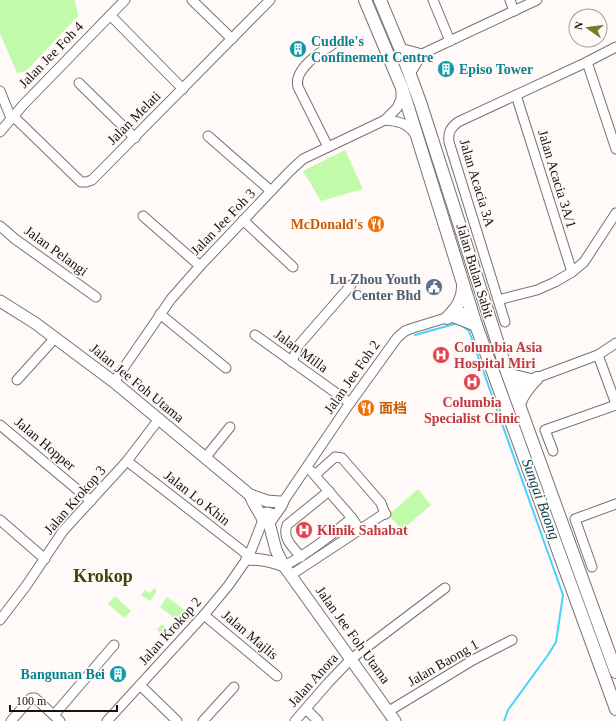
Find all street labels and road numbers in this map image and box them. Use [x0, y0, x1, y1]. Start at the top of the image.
street label: Jalan Jee Foh 4 [16, 19, 86, 91]
street label: Jalan Melati [104, 88, 164, 148]
street label: Jalan Acacia 3A/1 [535, 128, 579, 230]
street label: Jalan Acacia 3A [457, 137, 498, 230]
street label: Jalan Jee Foh 3 [188, 186, 258, 258]
street label: Jalan Bulan Sabit [454, 222, 497, 320]
street label: Jalan Pelangi [22, 223, 91, 279]
street label: Jalan Milla [271, 327, 331, 376]
street label: Jalan Jee Foh 2 [321, 338, 383, 416]
street label: Jalan Jee Foh Utama [87, 341, 187, 426]
street label: Jalan Hopper [12, 414, 79, 474]
street label: Jalan Krokop 3 [41, 463, 109, 537]
street label: Jalan Lo Khin [161, 468, 233, 528]
street label: Jalan Jee Foh Utama [313, 584, 394, 687]
street label: Jalan Krokop 2 [136, 594, 204, 668]
street label: Jalan Majlis [219, 607, 281, 663]
street label: Jalan Baong 1 [405, 637, 481, 689]
street label: Jalan Anora [285, 650, 341, 710]

